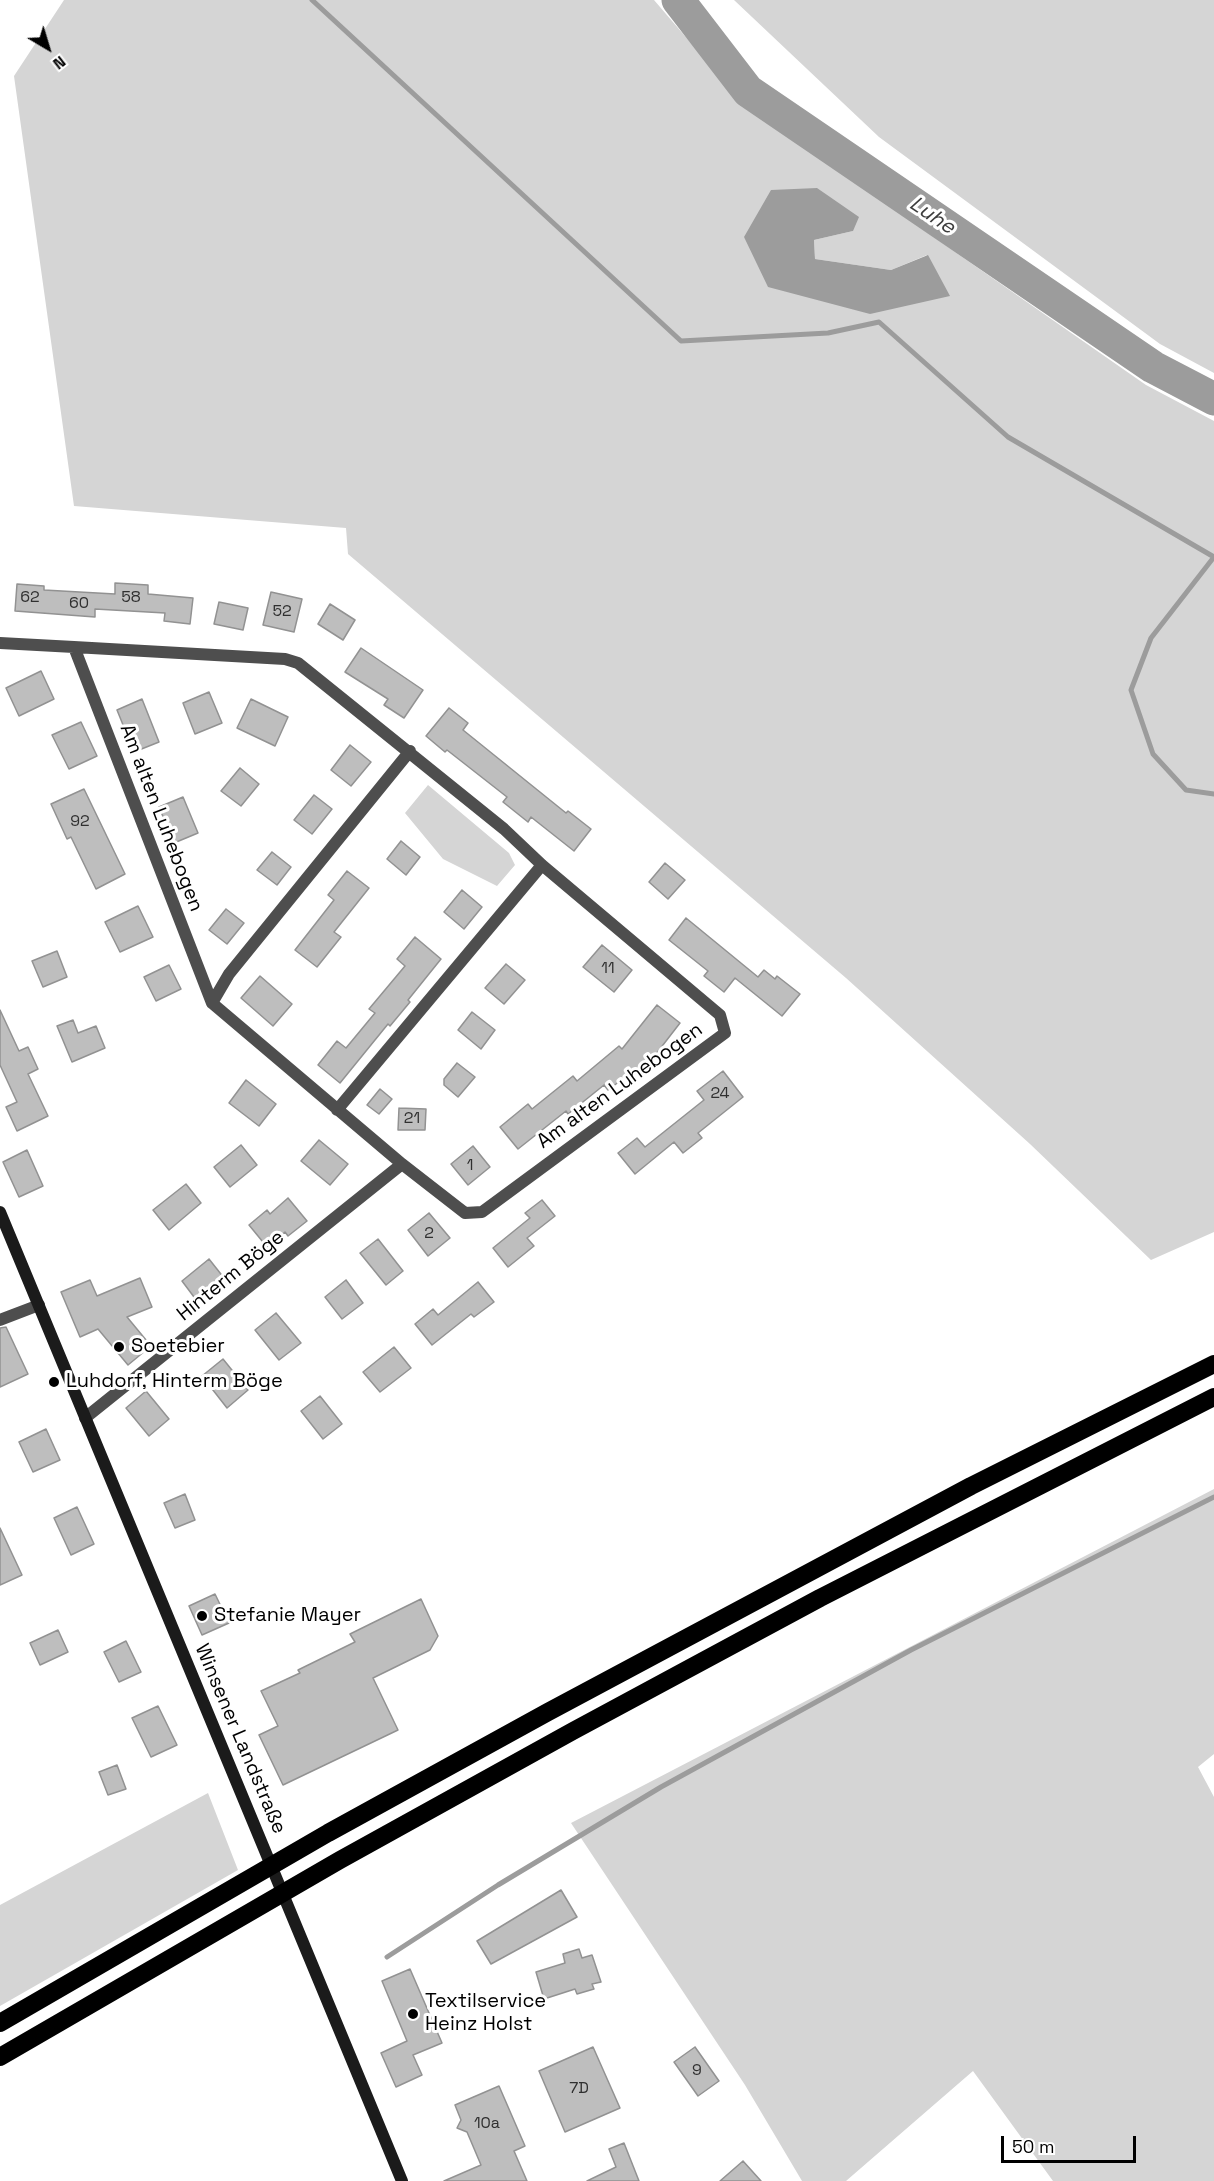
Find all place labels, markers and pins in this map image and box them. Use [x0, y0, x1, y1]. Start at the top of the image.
place label: Soetebier [131, 1335, 225, 1359]
marker: Soetebier [112, 1340, 126, 1354]
place label: Luhdorf, Hinterm Böge [66, 1370, 283, 1394]
marker: Luhdorf, Hinterm Böge [47, 1375, 61, 1389]
place label: Stefanie Mayer [214, 1604, 361, 1628]
marker: Stefanie Mayer [195, 1609, 209, 1623]
place label: Textilservice Heinz Holst [425, 1990, 546, 2037]
marker: Textilservice Heinz Holst [406, 2007, 420, 2021]

